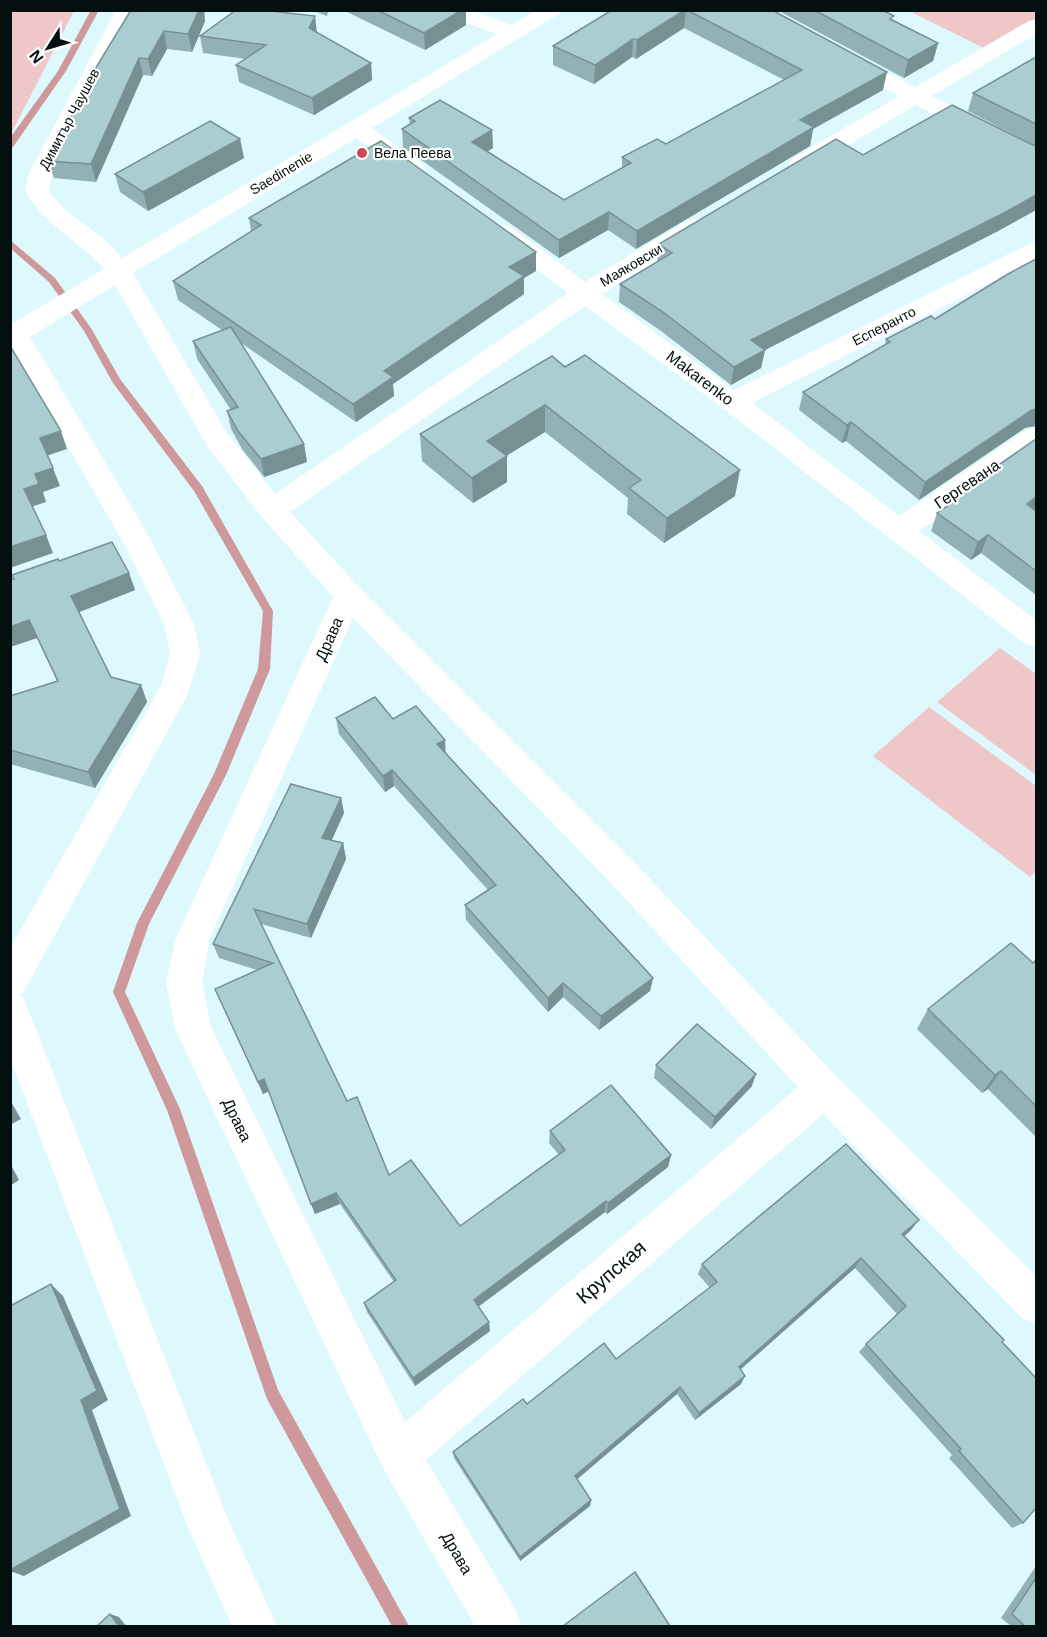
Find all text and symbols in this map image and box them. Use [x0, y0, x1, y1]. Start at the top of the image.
north arrow [18, 18, 78, 78]
text: N [26, 47, 47, 66]
street label: Димитър Чаушев [36, 66, 102, 172]
place label: Вела Пеева [374, 145, 451, 161]
marker: Вела Пеева [355, 146, 369, 160]
street label: Saedinenie [247, 148, 315, 198]
street label: Маяковски [597, 240, 665, 290]
street label: Есперанто [850, 303, 919, 349]
street label: Makarenko [663, 347, 737, 409]
street label: Гергевана [931, 456, 1003, 512]
street label: Драва [312, 615, 346, 663]
street label: Драва [219, 1096, 255, 1144]
street label: Крупская [572, 1236, 650, 1308]
street label: Драва [438, 1529, 476, 1577]

